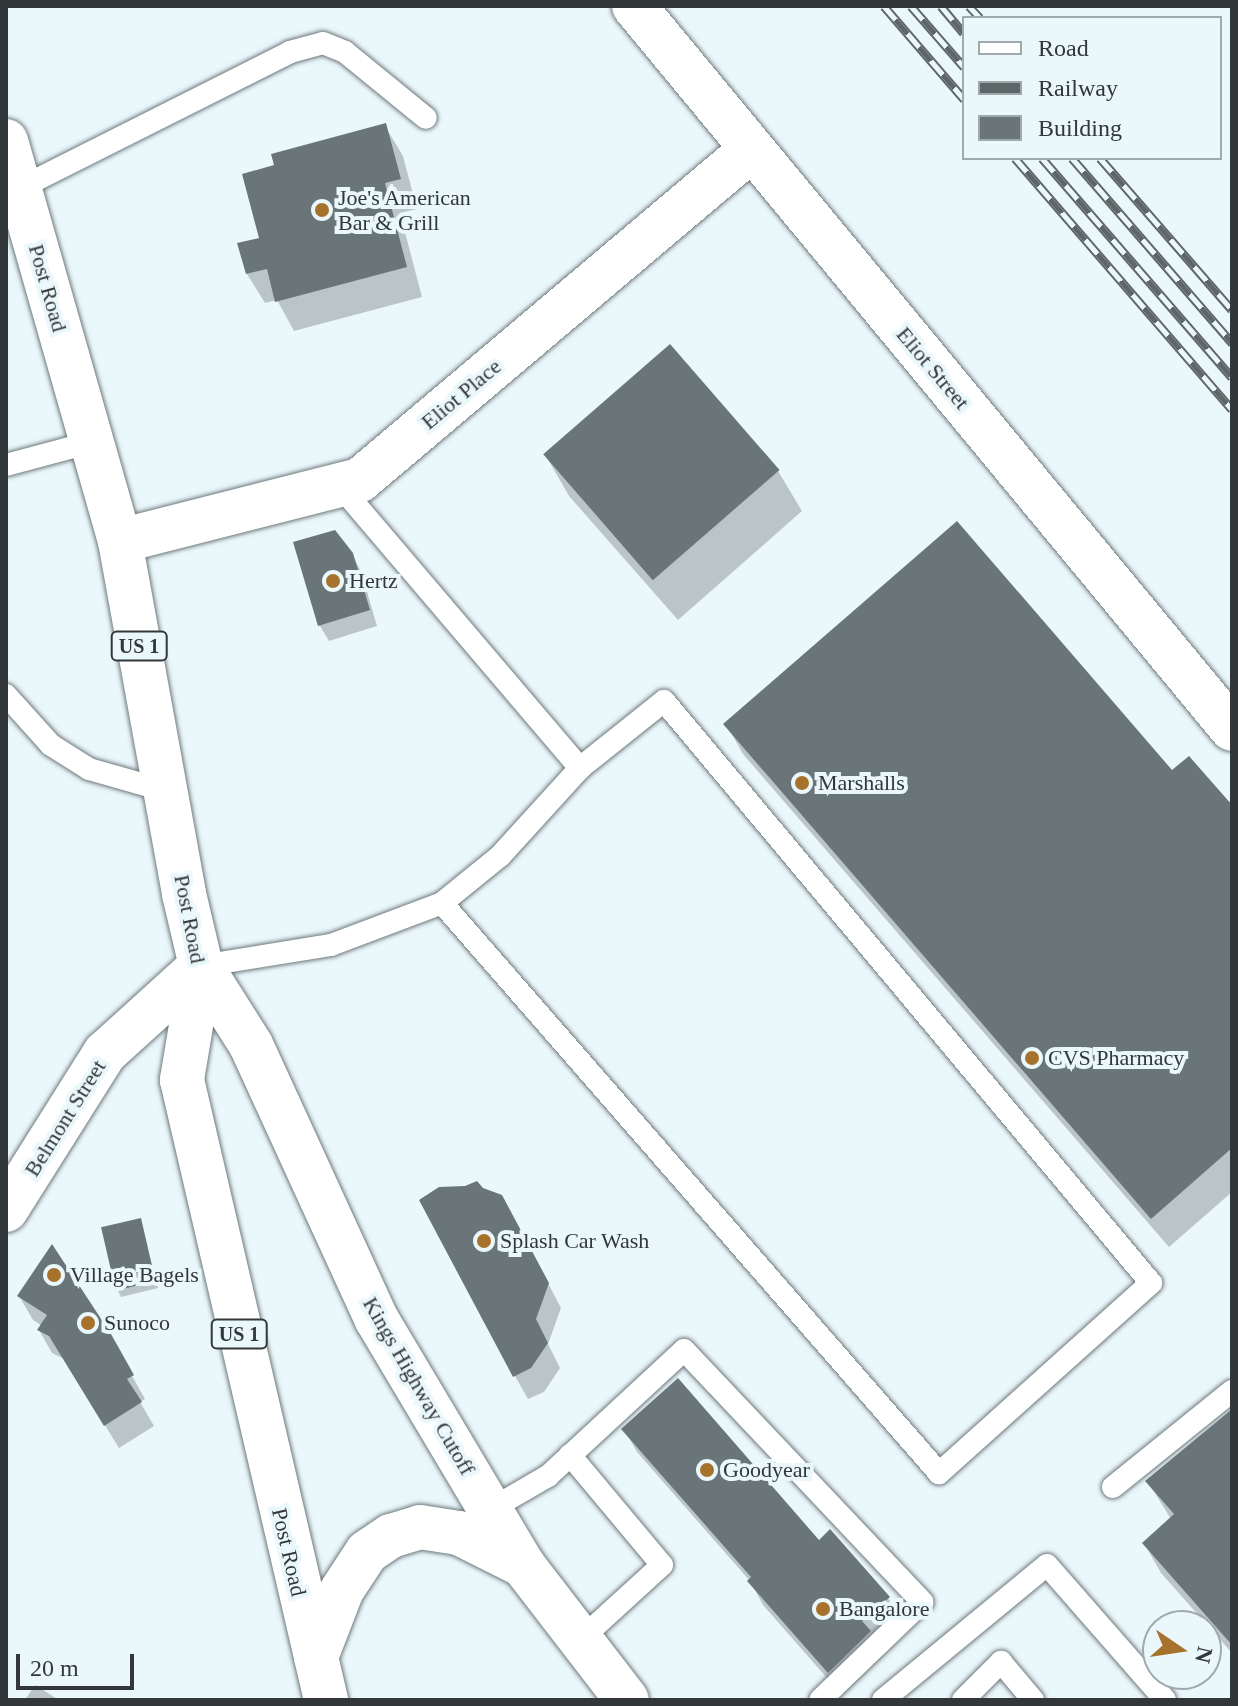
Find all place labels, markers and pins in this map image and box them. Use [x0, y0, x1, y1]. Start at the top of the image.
place label: Joe's American Bar & Grill [338, 184, 472, 236]
marker: Joe's American Bar & Grill [313, 201, 331, 219]
place label: Hertz [349, 568, 398, 594]
marker: Hertz [324, 572, 342, 590]
place label: Marshalls [818, 770, 905, 796]
marker: Marshalls [793, 774, 811, 792]
place label: CVS Pharmacy [1048, 1045, 1184, 1071]
marker: CVS Pharmacy [1023, 1049, 1041, 1067]
place label: Splash Car Wash [500, 1228, 650, 1254]
marker: Splash Car Wash [475, 1232, 493, 1250]
place label: Village Bagels [70, 1262, 199, 1288]
marker: Village Bagels [45, 1266, 63, 1284]
place label: Sunoco [104, 1310, 170, 1336]
marker: Sunoco [79, 1314, 97, 1332]
place label: Goodyear [723, 1457, 810, 1483]
marker: Goodyear [698, 1461, 716, 1479]
place label: Bangalore [839, 1596, 929, 1622]
marker: Bangalore [814, 1600, 832, 1618]

